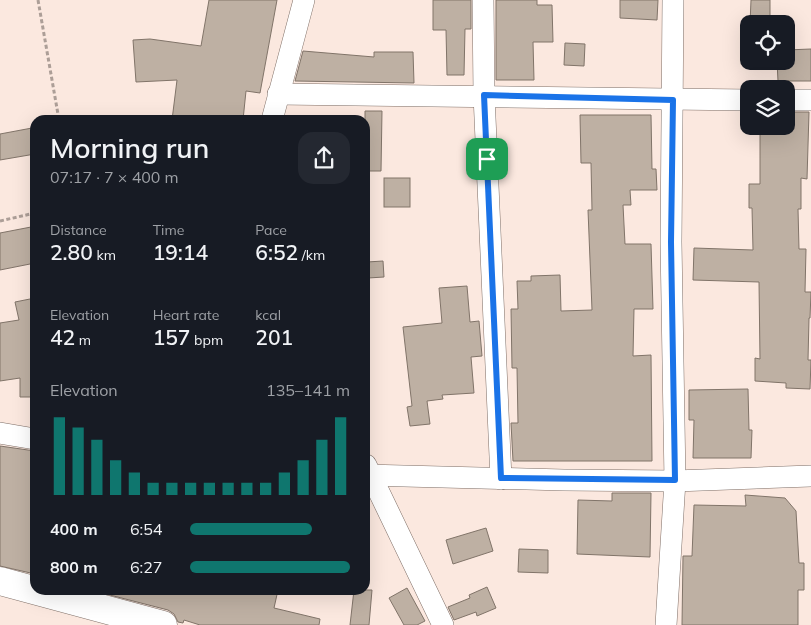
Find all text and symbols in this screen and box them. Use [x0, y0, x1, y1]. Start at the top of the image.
map controls [740, 15, 795, 135]
button: locate [740, 15, 795, 70]
button: layers [740, 80, 795, 135]
text: Morning run [50, 130, 209, 165]
button: share [298, 132, 350, 184]
pin [466, 138, 508, 180]
icon: arrive [473, 145, 501, 173]
text: 07:17 · 7 × 400 m [50, 167, 179, 187]
text: Distance [50, 221, 107, 239]
text: Time [153, 221, 184, 239]
text: Pace [255, 221, 287, 239]
text: 2.80 [50, 239, 93, 265]
text: 19:14 [153, 239, 208, 265]
text: 6:52 [255, 239, 298, 265]
text: km [93, 246, 116, 264]
text: /km [298, 246, 325, 264]
text: Elevation [50, 306, 109, 324]
text: Heart rate [153, 306, 219, 324]
text: kcal [255, 306, 281, 324]
text: 42 [50, 324, 75, 350]
text: 157 [153, 324, 190, 350]
text: 201 [255, 324, 293, 350]
text: m [75, 331, 91, 349]
text: bpm [190, 331, 223, 349]
text: Elevation [50, 380, 118, 400]
text: 135–141 m [266, 380, 350, 400]
text: 400 m [50, 519, 98, 539]
text: 6:54 [130, 519, 162, 539]
text: 800 m [50, 557, 98, 577]
text: 6:27 [130, 557, 162, 577]

